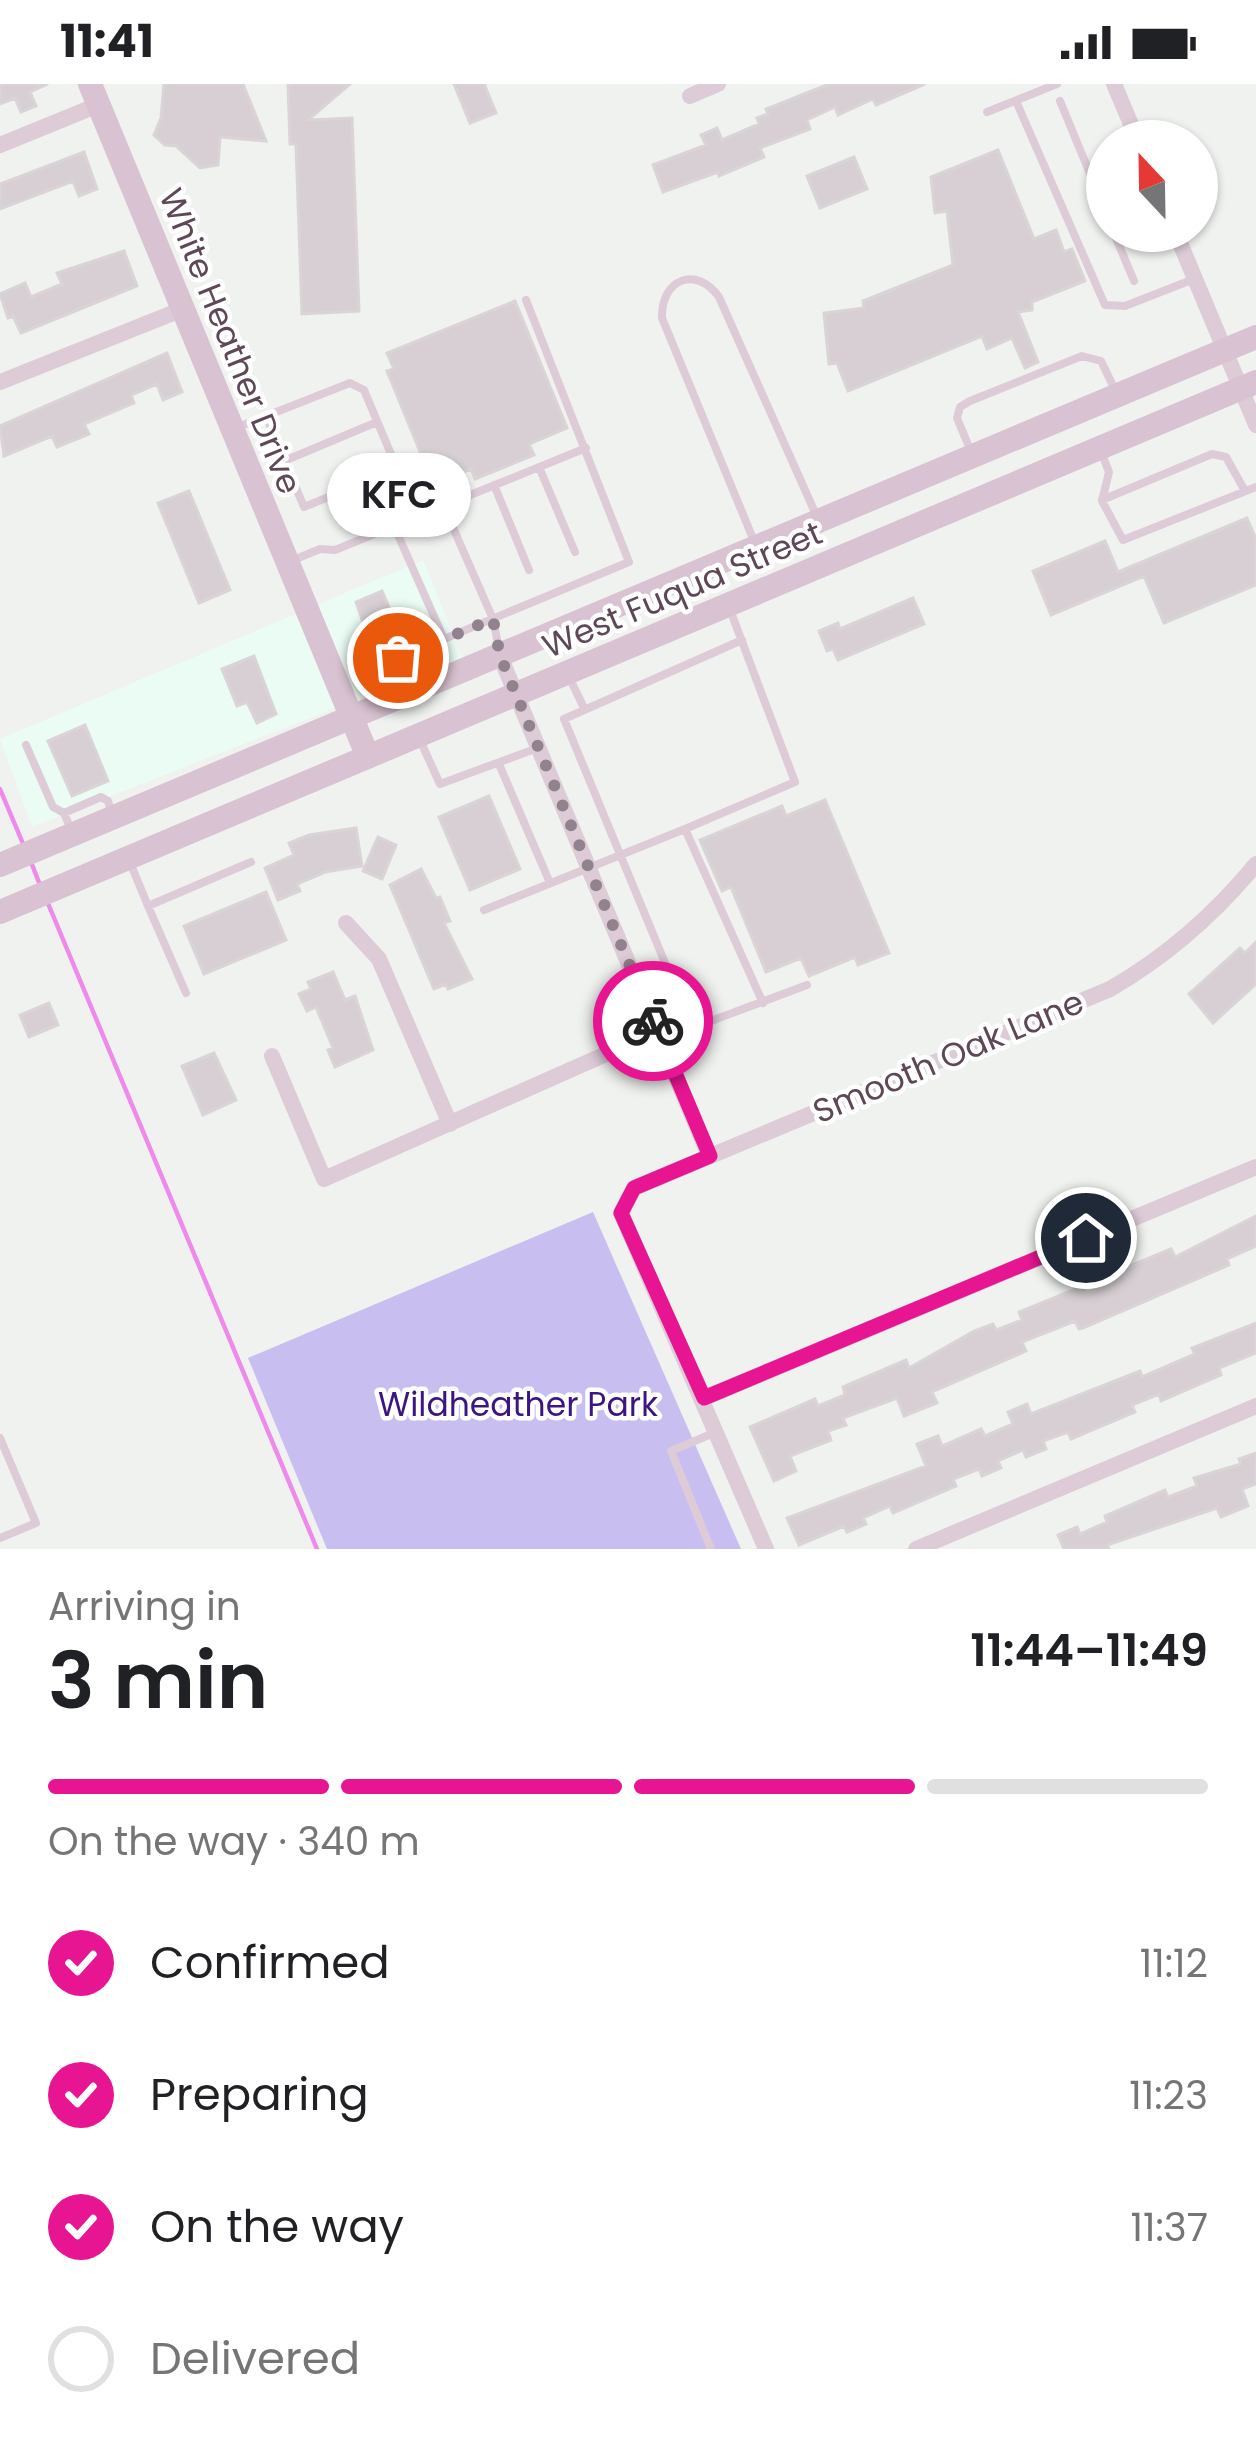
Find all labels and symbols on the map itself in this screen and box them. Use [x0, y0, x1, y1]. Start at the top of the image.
north arrow [1086, 120, 1218, 252]
street label: White Heather Drive [148, 181, 313, 501]
callout: KFC [326, 454, 470, 538]
street label: West Fuqua Street [535, 509, 829, 670]
pin [347, 607, 449, 709]
courier [593, 961, 713, 1081]
street label: Smooth Oak Lane [806, 978, 1091, 1135]
pin [1035, 1187, 1137, 1289]
park label: Wildheather Park [378, 1381, 658, 1428]

